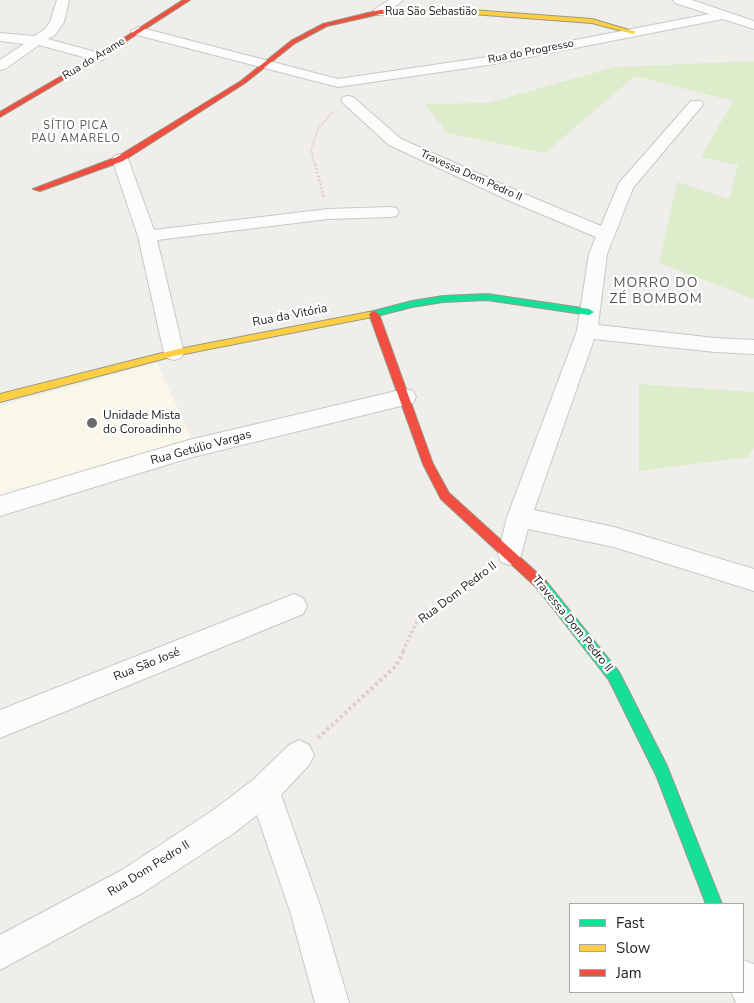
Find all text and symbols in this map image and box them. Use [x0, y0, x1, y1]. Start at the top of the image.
street label: Rua São Sebastião [385, 5, 477, 19]
street label: Rua do Arame [60, 35, 128, 83]
street label: Rua do Progresso [487, 37, 575, 67]
district label: SÍTIO PICA PAU AMARELO [30, 119, 122, 145]
street label: Travessa Dom Pedro II [418, 148, 524, 204]
district label: MORRO DO ZÉ BOMBOM [608, 276, 704, 308]
street label: Rua da Vitória [251, 302, 329, 330]
place label: Unidade Mista do Coroadinho [103, 409, 181, 437]
marker: Unidade Mista do Coroadinho [85, 416, 99, 430]
street label: Rua Getúlio Vargas [149, 428, 253, 468]
street label: Rua Dom Pedro II [416, 559, 500, 627]
street label: Travessa Dom Pedro II [529, 573, 615, 675]
street label: Rua São José [112, 645, 182, 685]
street label: Rua Dom Pedro II [105, 838, 193, 900]
legend [569, 903, 744, 993]
text: Fast [616, 913, 644, 933]
text: Slow [616, 938, 650, 958]
text: Jam [616, 963, 642, 983]

